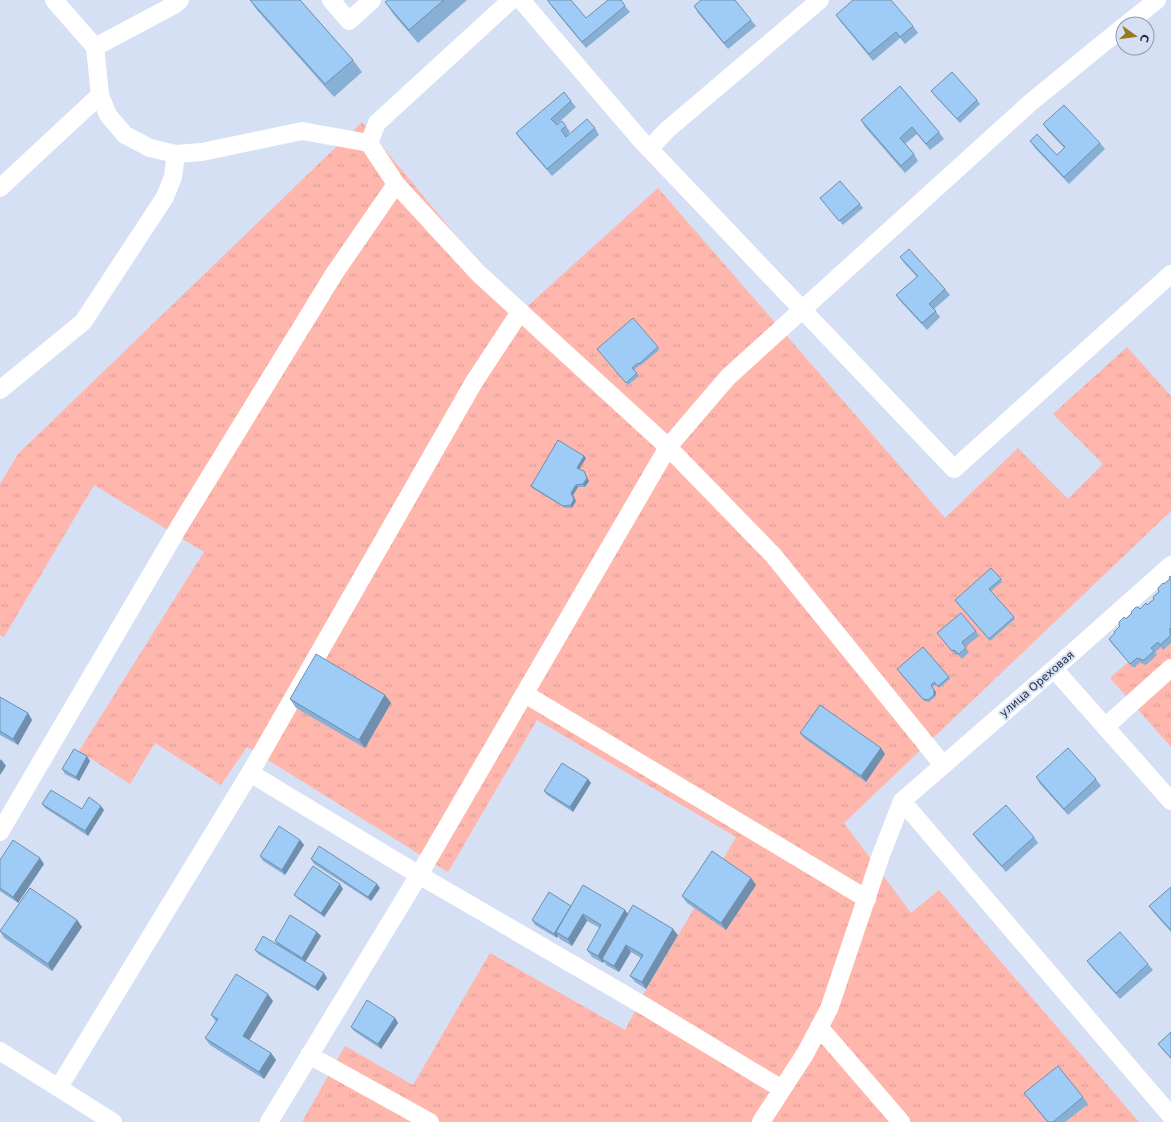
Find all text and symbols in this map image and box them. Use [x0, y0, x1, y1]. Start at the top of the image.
north arrow [1115, 16, 1155, 56]
text: С [1137, 33, 1152, 44]
street label: улица Ореховая [997, 648, 1077, 720]

